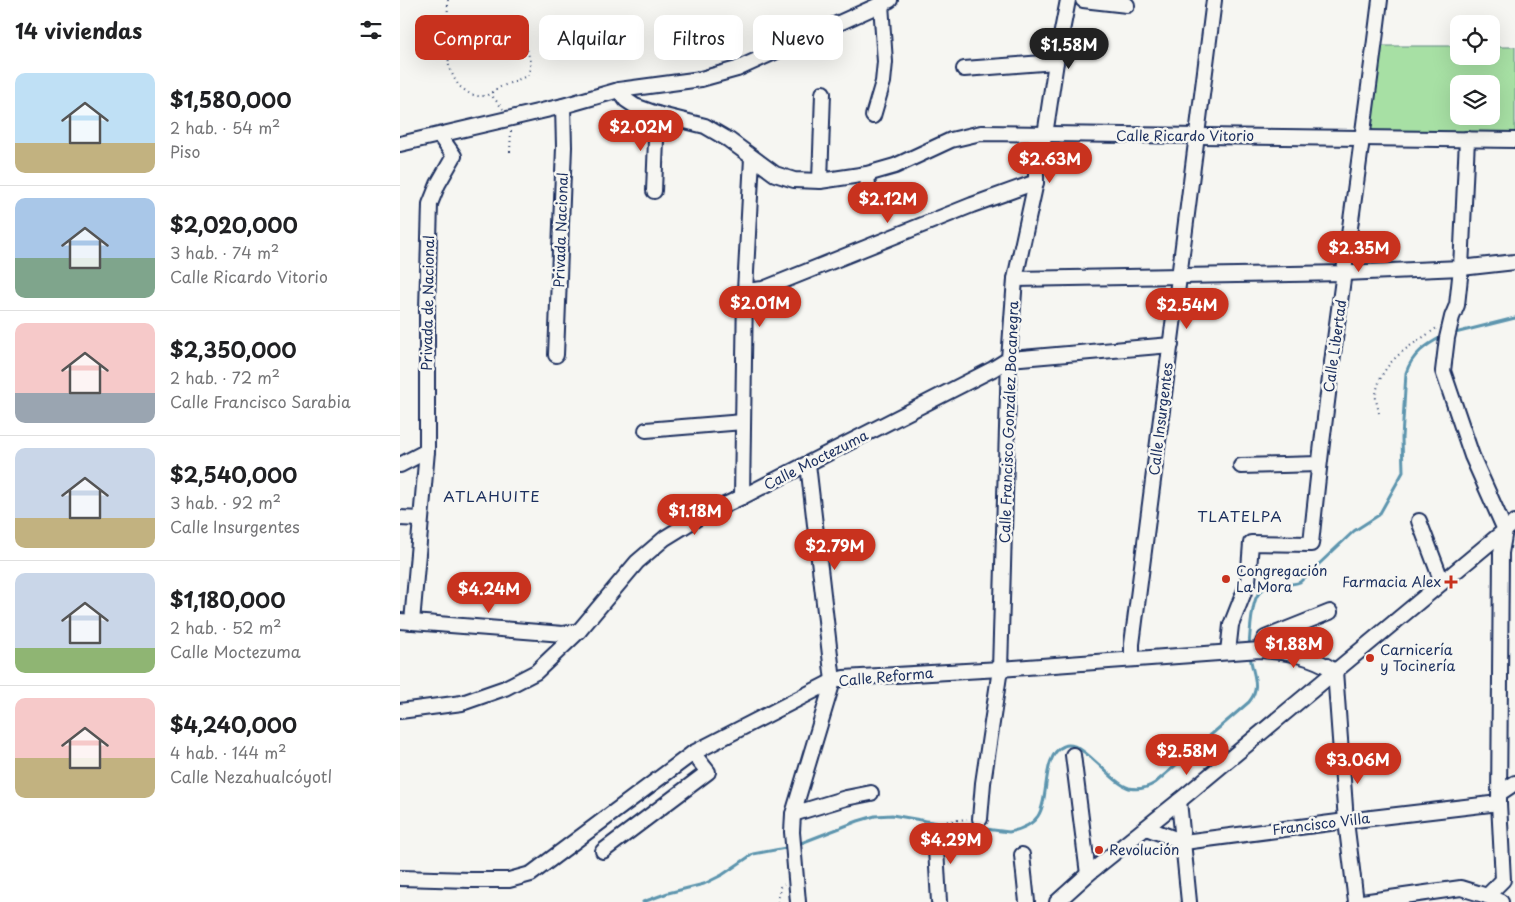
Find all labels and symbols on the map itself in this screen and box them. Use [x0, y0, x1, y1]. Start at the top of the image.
pin: $1.58M [1028, 28, 1110, 70]
pin: $2.02M [600, 110, 682, 152]
street label: Calle Ricardo Vitorio [1116, 125, 1254, 146]
pin: $2.63M [1009, 142, 1091, 184]
street label: Privada Nacional [548, 172, 573, 288]
pin: $2.12M [847, 182, 929, 224]
pin: $2.35M [1318, 230, 1400, 273]
street label: Privada de Nacional [416, 235, 439, 371]
pin: $2.01M [719, 286, 801, 328]
pin: $2.54M [1146, 288, 1228, 330]
street label: Calle Libertad [1318, 298, 1351, 394]
street label: Calle Francisco González Bocanegra [994, 300, 1023, 544]
street label: Calle Insurgentes [1143, 361, 1178, 477]
street label: Calle Moctezuma [760, 424, 872, 495]
district label: ATLAHUITE [443, 484, 541, 507]
pin: $1.18M [654, 494, 736, 536]
district label: TLATELPA [1197, 504, 1283, 527]
pin: $2.79M [794, 528, 876, 571]
place label: Congregación La Mora [1236, 560, 1327, 597]
place label: Farmacia Alex [1342, 571, 1441, 592]
pin: $4.24M [448, 572, 530, 614]
marker: Congregación La Mora [1220, 573, 1232, 585]
marker: Farmacia Alex [1445, 576, 1457, 588]
pin: $1.88M [1253, 626, 1335, 669]
place label: Carnicería y Tocinería [1380, 639, 1455, 676]
marker: Carnicería y Tocinería [1364, 652, 1376, 664]
street label: Calle Reforma [838, 662, 935, 691]
pin: $2.58M [1146, 734, 1228, 776]
pin: $3.06M [1317, 742, 1399, 785]
street label: Francisco Villa [1271, 807, 1371, 840]
pin: $4.29M [910, 822, 992, 865]
place label: Revolución [1109, 839, 1179, 860]
marker: Revolución [1093, 844, 1105, 856]

